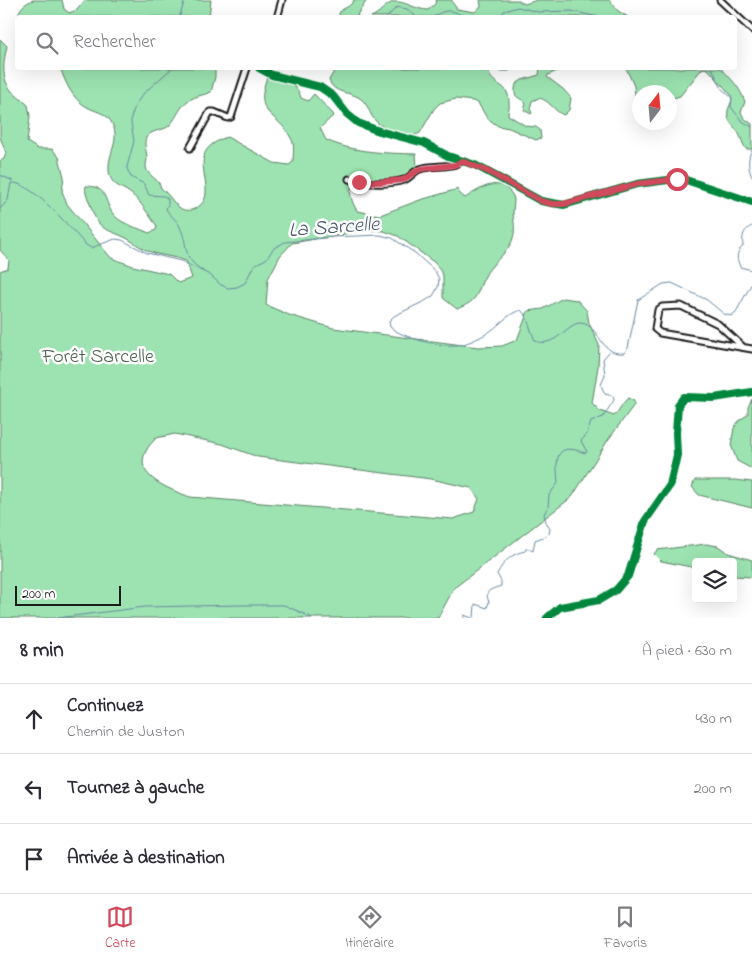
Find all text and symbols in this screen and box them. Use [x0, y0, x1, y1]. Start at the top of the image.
search box [15, 15, 737, 70]
icon: search [33, 29, 61, 57]
text: Rechercher [73, 29, 156, 56]
north arrow [632, 85, 677, 130]
route start [666, 168, 689, 191]
route end [348, 171, 371, 194]
water label: La Sarcelle [288, 210, 382, 246]
park label: Forêt Sarcelle [41, 343, 154, 372]
map controls [692, 558, 737, 603]
button: layers [692, 558, 737, 603]
scale bar [15, 583, 121, 606]
text: 200 m [22, 584, 55, 605]
text: 8 min [20, 636, 64, 666]
text: À pied · 630 m [642, 639, 732, 663]
text: Continuez [67, 693, 143, 720]
icon: ahead [20, 705, 48, 733]
text: 430 m [695, 707, 732, 731]
text: Chemin de Juston [67, 720, 185, 744]
icon: left [20, 775, 48, 803]
text: Tournez à gauche [67, 775, 204, 802]
text: 200 m [694, 777, 732, 801]
icon: arrive [20, 845, 48, 873]
text: Arrivée à destination [67, 845, 225, 872]
tab: Carte [105, 903, 135, 954]
tab: Itinéraire [345, 903, 394, 954]
tab: Favoris [604, 903, 647, 954]

